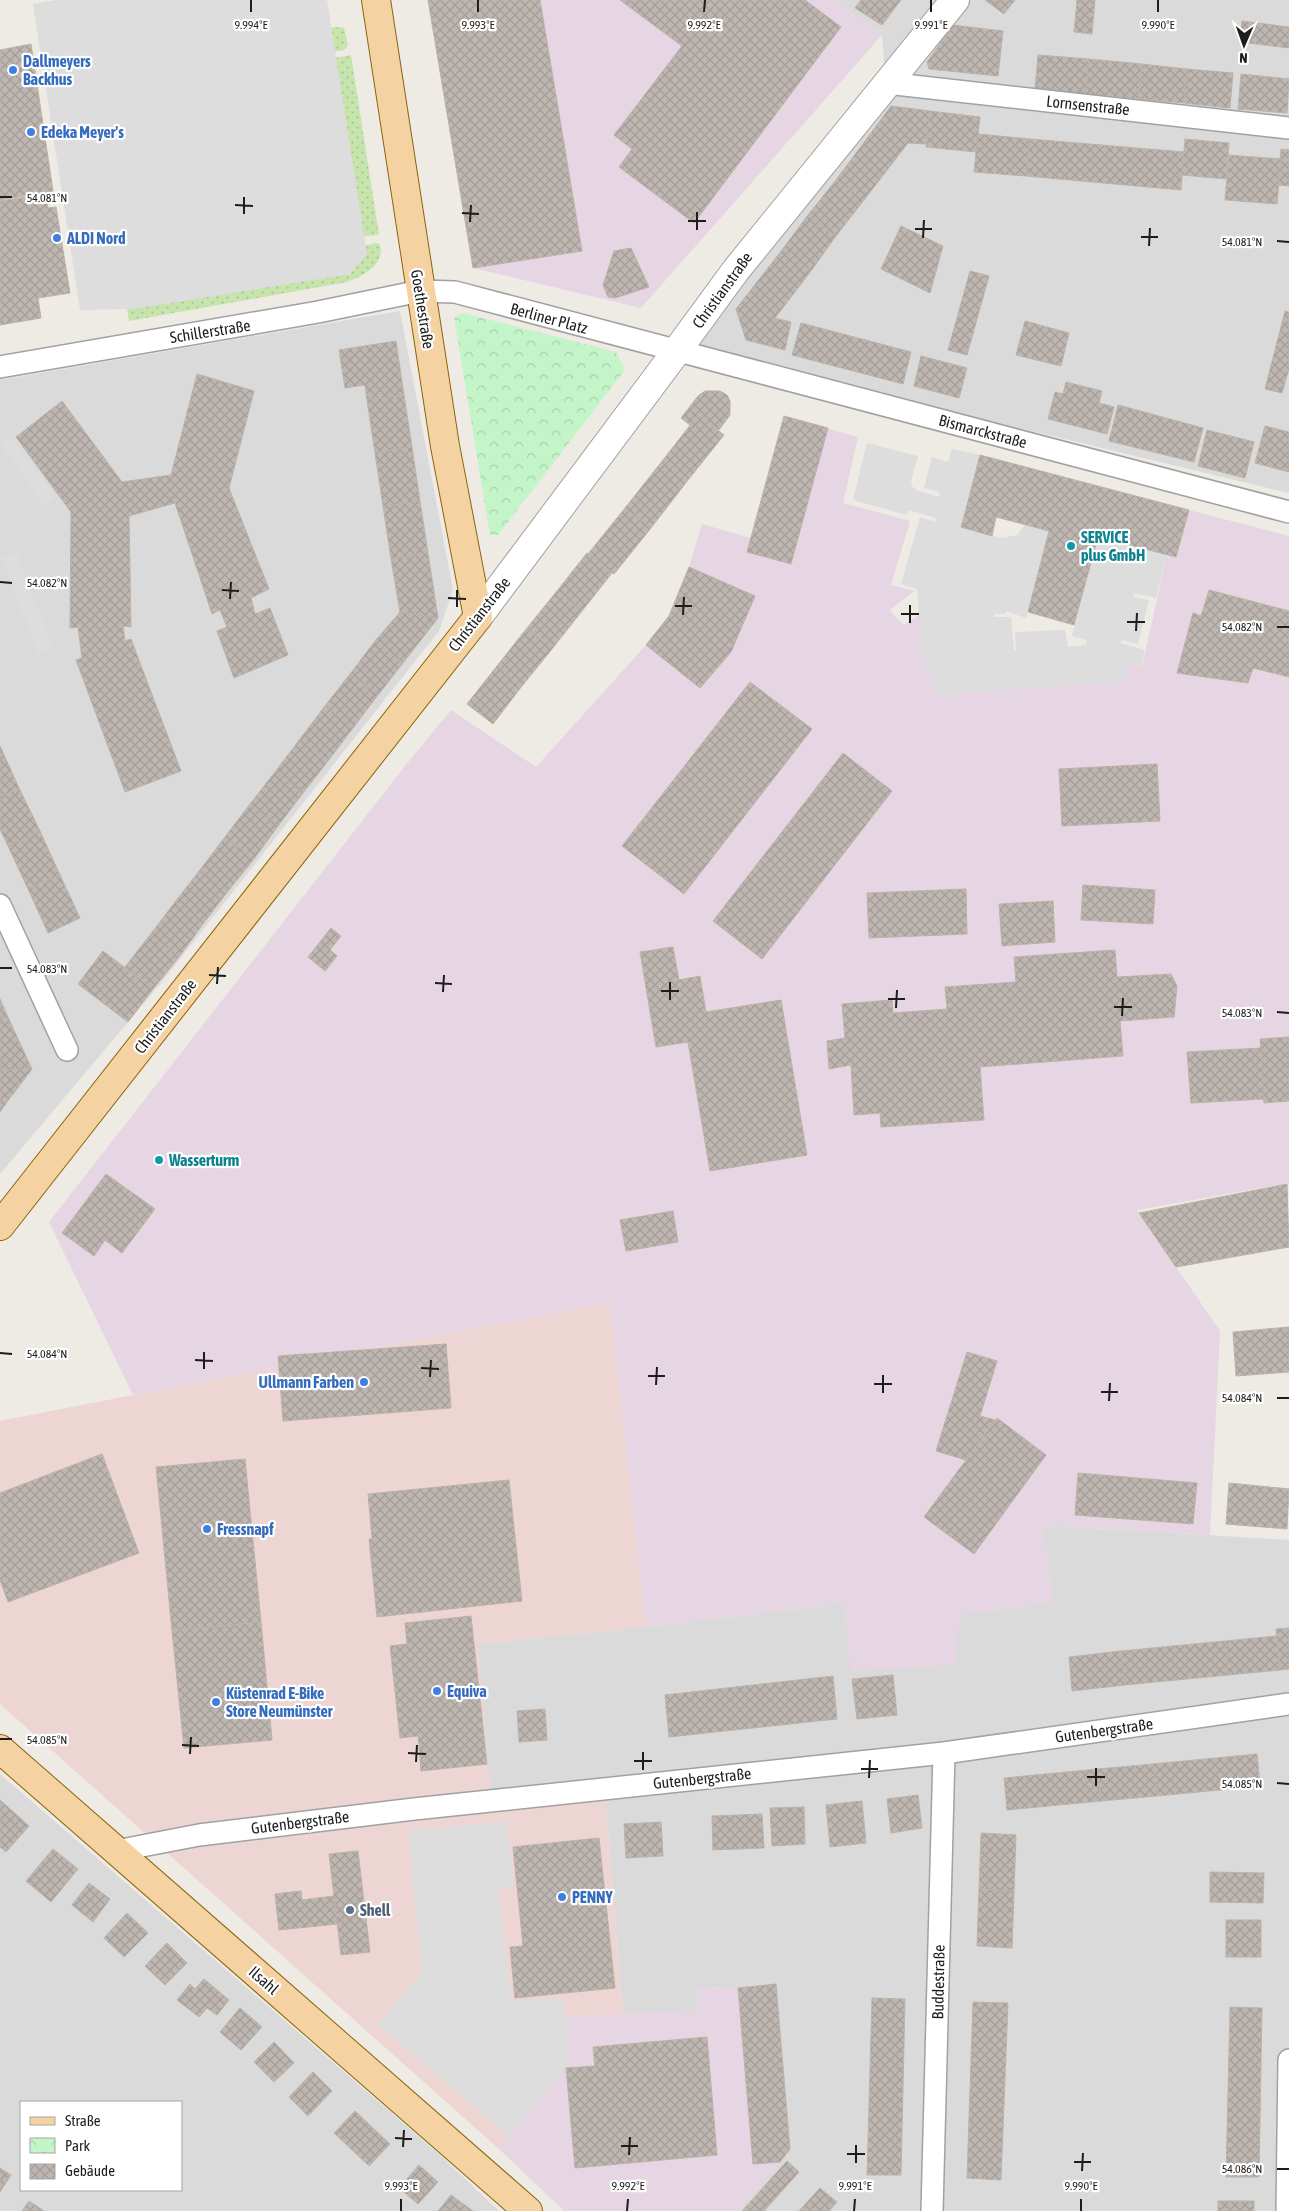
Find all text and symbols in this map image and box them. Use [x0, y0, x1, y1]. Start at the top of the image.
text: 9.994°E [234, 18, 268, 32]
text: 9.993°E [461, 18, 495, 32]
text: 9.992°E [687, 18, 721, 32]
text: 9.991°E [914, 18, 948, 32]
text: 9.990°E [1141, 18, 1175, 32]
north arrow [1219, 20, 1269, 70]
text: N [1239, 50, 1248, 66]
place label: Dallmeyers Backhus [23, 52, 91, 88]
marker: Dallmeyers Backhus [7, 64, 19, 76]
street label: Lornsenstraße [1045, 92, 1131, 118]
place label: Edeka Meyer's [41, 123, 124, 141]
marker: Edeka Meyer's [25, 126, 37, 138]
text: 54.081°N [27, 191, 67, 205]
place label: ALDI Nord [66, 229, 126, 247]
marker: ALDI Nord [51, 232, 63, 244]
text: 54.081°N [1222, 235, 1262, 249]
street label: Christianstraße [688, 249, 756, 331]
street label: Goethestraße [408, 268, 438, 350]
street label: Berliner Platz [508, 299, 590, 337]
street label: Schillerstraße [168, 316, 252, 346]
street label: Bismarckstraße [937, 411, 1029, 451]
place label: SERVICE plus GmbH [1081, 528, 1145, 564]
marker: SERVICE plus GmbH [1065, 540, 1077, 552]
street label: Christianstraße [444, 573, 514, 655]
text: 54.082°N [27, 576, 67, 590]
text: 54.082°N [1222, 620, 1262, 634]
text: 54.083°N [27, 962, 67, 976]
street label: Christianstraße [130, 975, 200, 1057]
text: 54.083°N [1222, 1006, 1262, 1020]
place label: Wasserturm [168, 1151, 239, 1169]
marker: Wasserturm [153, 1154, 165, 1166]
text: 54.084°N [27, 1347, 67, 1361]
place label: Ullmann Farben [259, 1373, 354, 1391]
marker: Ullmann Farben [358, 1376, 370, 1388]
text: 54.084°N [1222, 1391, 1262, 1405]
place label: Fressnapf [217, 1520, 274, 1538]
marker: Fressnapf [201, 1523, 213, 1535]
place label: Equiva [447, 1682, 487, 1700]
place label: Küstenrad E-Bike Store Neumünster [226, 1684, 333, 1720]
marker: Equiva [431, 1685, 443, 1697]
marker: Küstenrad E-Bike Store Neumünster [210, 1696, 222, 1708]
street label: Gutenbergstraße [1054, 1714, 1154, 1747]
text: 54.085°N [27, 1733, 67, 1747]
street label: Gutenbergstraße [652, 1764, 752, 1793]
text: 54.085°N [1222, 1777, 1262, 1791]
street label: Gutenbergstraße [250, 1807, 350, 1838]
place label: PENNY [572, 1888, 614, 1906]
marker: PENNY [556, 1891, 568, 1903]
place label: Shell [360, 1901, 391, 1919]
marker: Shell [344, 1904, 356, 1916]
street label: Buddestraße [928, 1945, 948, 2019]
street label: Ilsahl [245, 1962, 283, 1998]
legend [20, 2101, 182, 2191]
text: Straße [65, 2112, 101, 2129]
text: Park [65, 2137, 90, 2154]
text: Gebäude [65, 2162, 115, 2179]
text: 54.086°N [1222, 2162, 1262, 2176]
text: 9.993°E [384, 2179, 418, 2193]
text: 9.992°E [611, 2179, 645, 2193]
text: 9.991°E [838, 2179, 872, 2193]
text: 9.990°E [1064, 2179, 1098, 2193]

